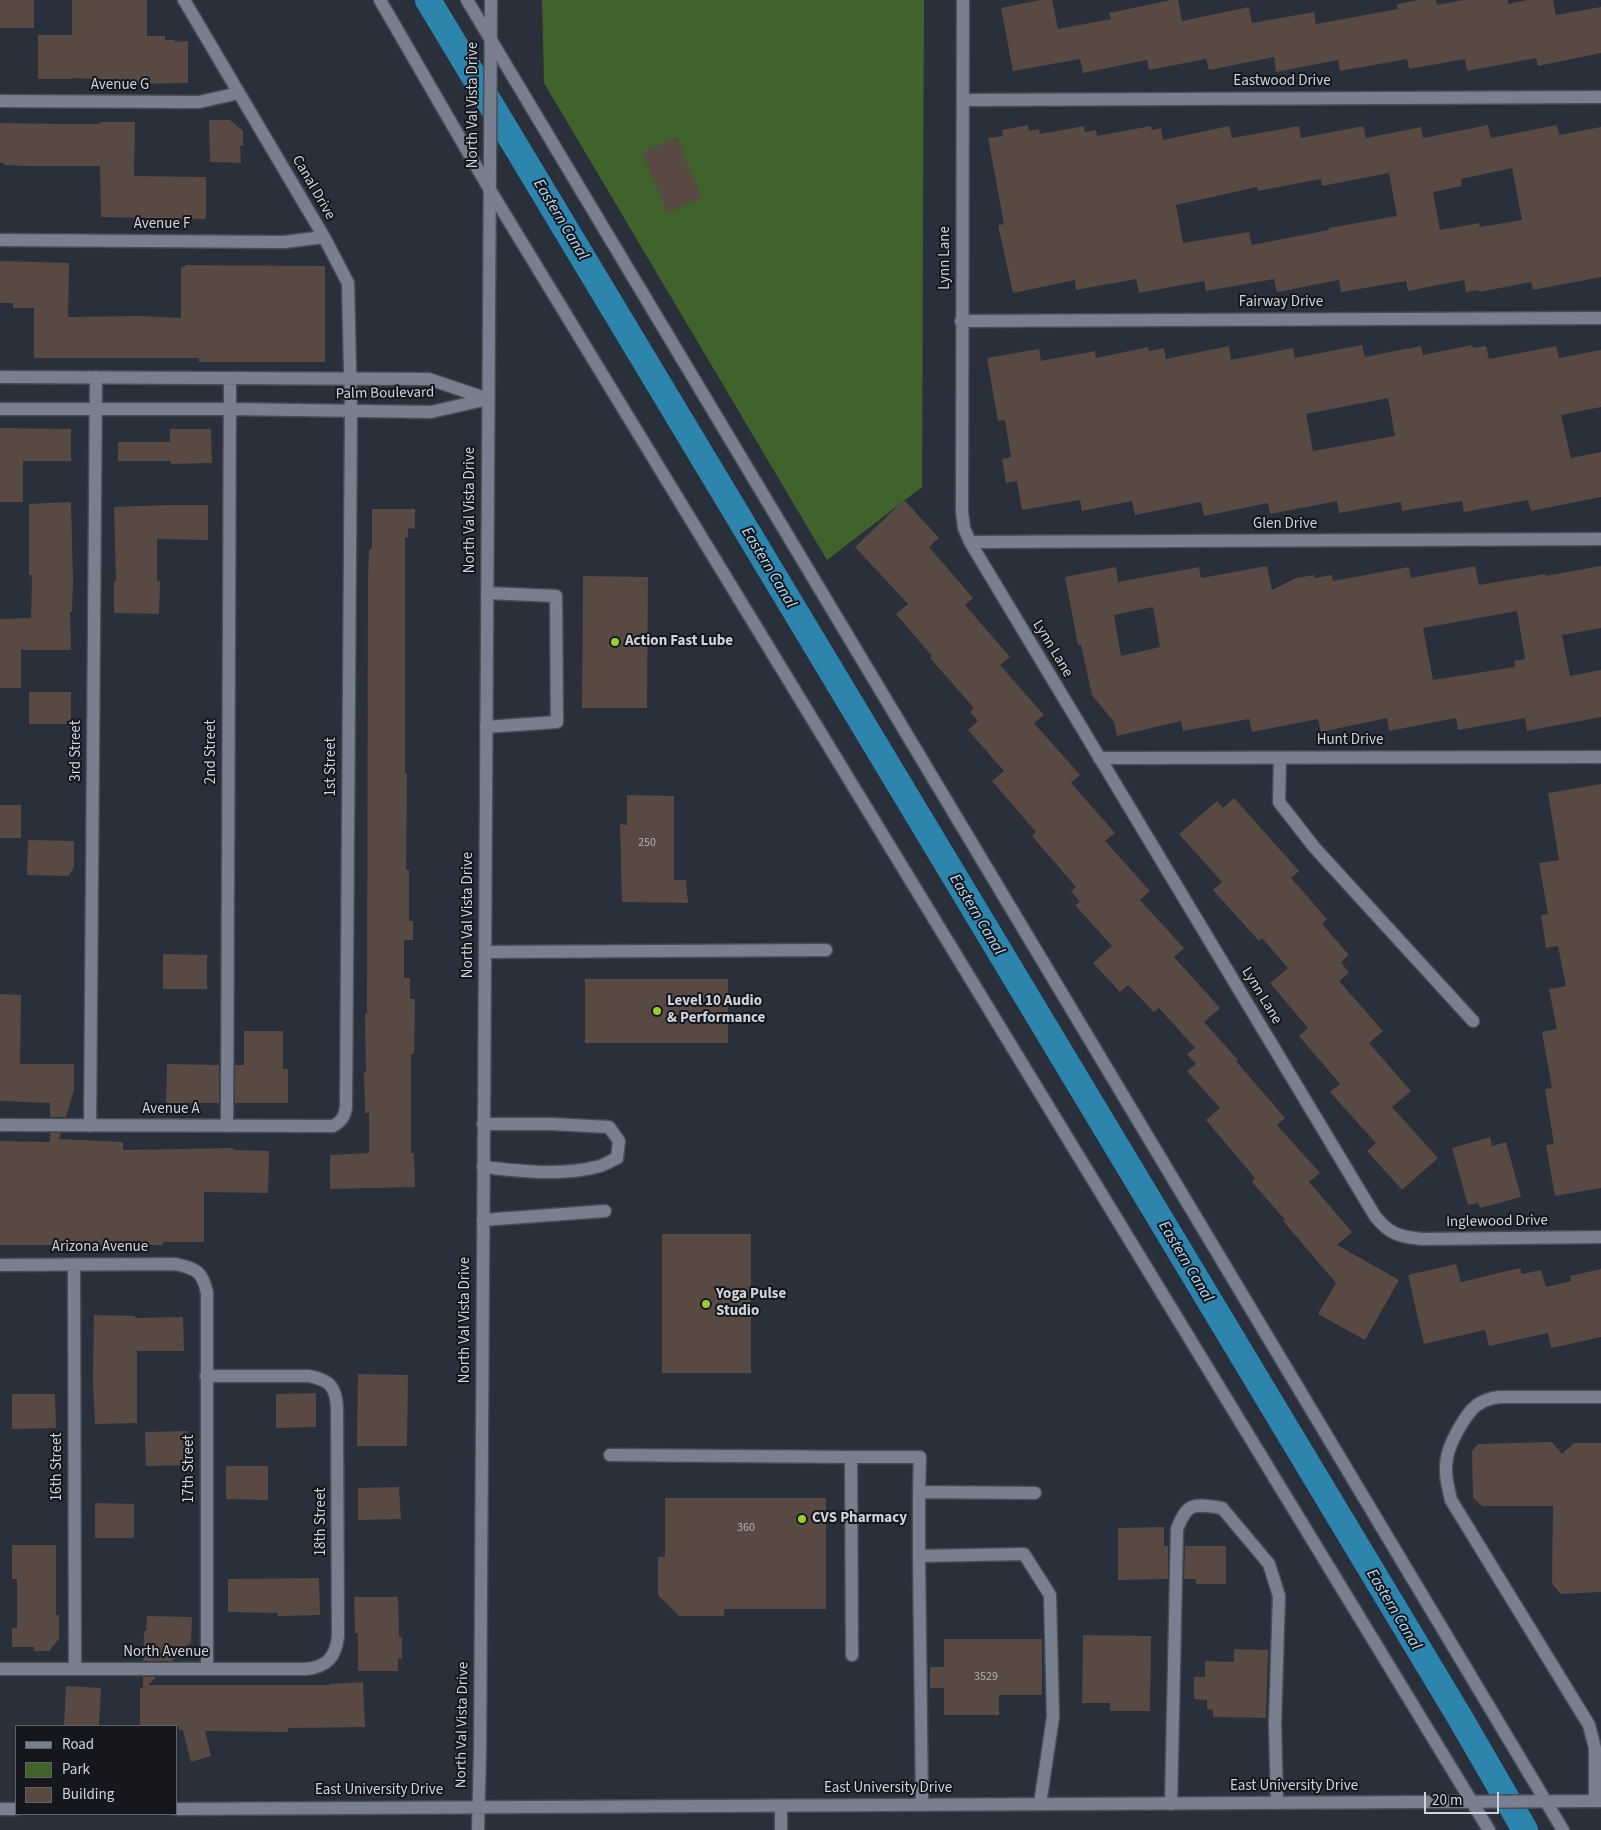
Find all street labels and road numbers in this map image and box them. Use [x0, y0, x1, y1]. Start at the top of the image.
street label: North Val Vista Drive [465, 42, 483, 168]
street label: Eastwood Drive [1233, 73, 1331, 91]
street label: Avenue G [91, 77, 149, 95]
street label: Canal Drive [287, 153, 339, 223]
street label: Avenue F [134, 216, 190, 234]
street label: Lynn Lane [937, 226, 955, 290]
street label: Fairway Drive [1239, 294, 1323, 312]
street label: Palm Boulevard [335, 384, 435, 404]
street label: North Val Vista Drive [462, 447, 480, 573]
street label: Glen Drive [1253, 516, 1317, 534]
street label: Lynn Lane [1028, 617, 1076, 681]
street label: 3rd Street [68, 720, 86, 782]
street label: 2nd Street [203, 720, 221, 784]
street label: Hunt Drive [1317, 732, 1383, 750]
street label: 1st Street [323, 737, 341, 797]
street label: North Val Vista Drive [460, 852, 478, 978]
street label: Lynn Lane [1237, 964, 1285, 1028]
street label: Avenue A [142, 1101, 200, 1119]
street label: Inglewood Drive [1446, 1212, 1548, 1232]
street label: Arizona Avenue [52, 1239, 148, 1257]
street label: North Val Vista Drive [457, 1257, 475, 1383]
street label: 16th Street [49, 1433, 67, 1501]
street label: 17th Street [181, 1435, 199, 1503]
street label: 18th Street [313, 1488, 331, 1556]
street label: North Avenue [123, 1644, 209, 1662]
street label: North Val Vista Drive [453, 1662, 473, 1788]
street label: East University Drive [1230, 1778, 1358, 1796]
street label: East University Drive [824, 1780, 952, 1798]
street label: East University Drive [315, 1782, 443, 1800]

